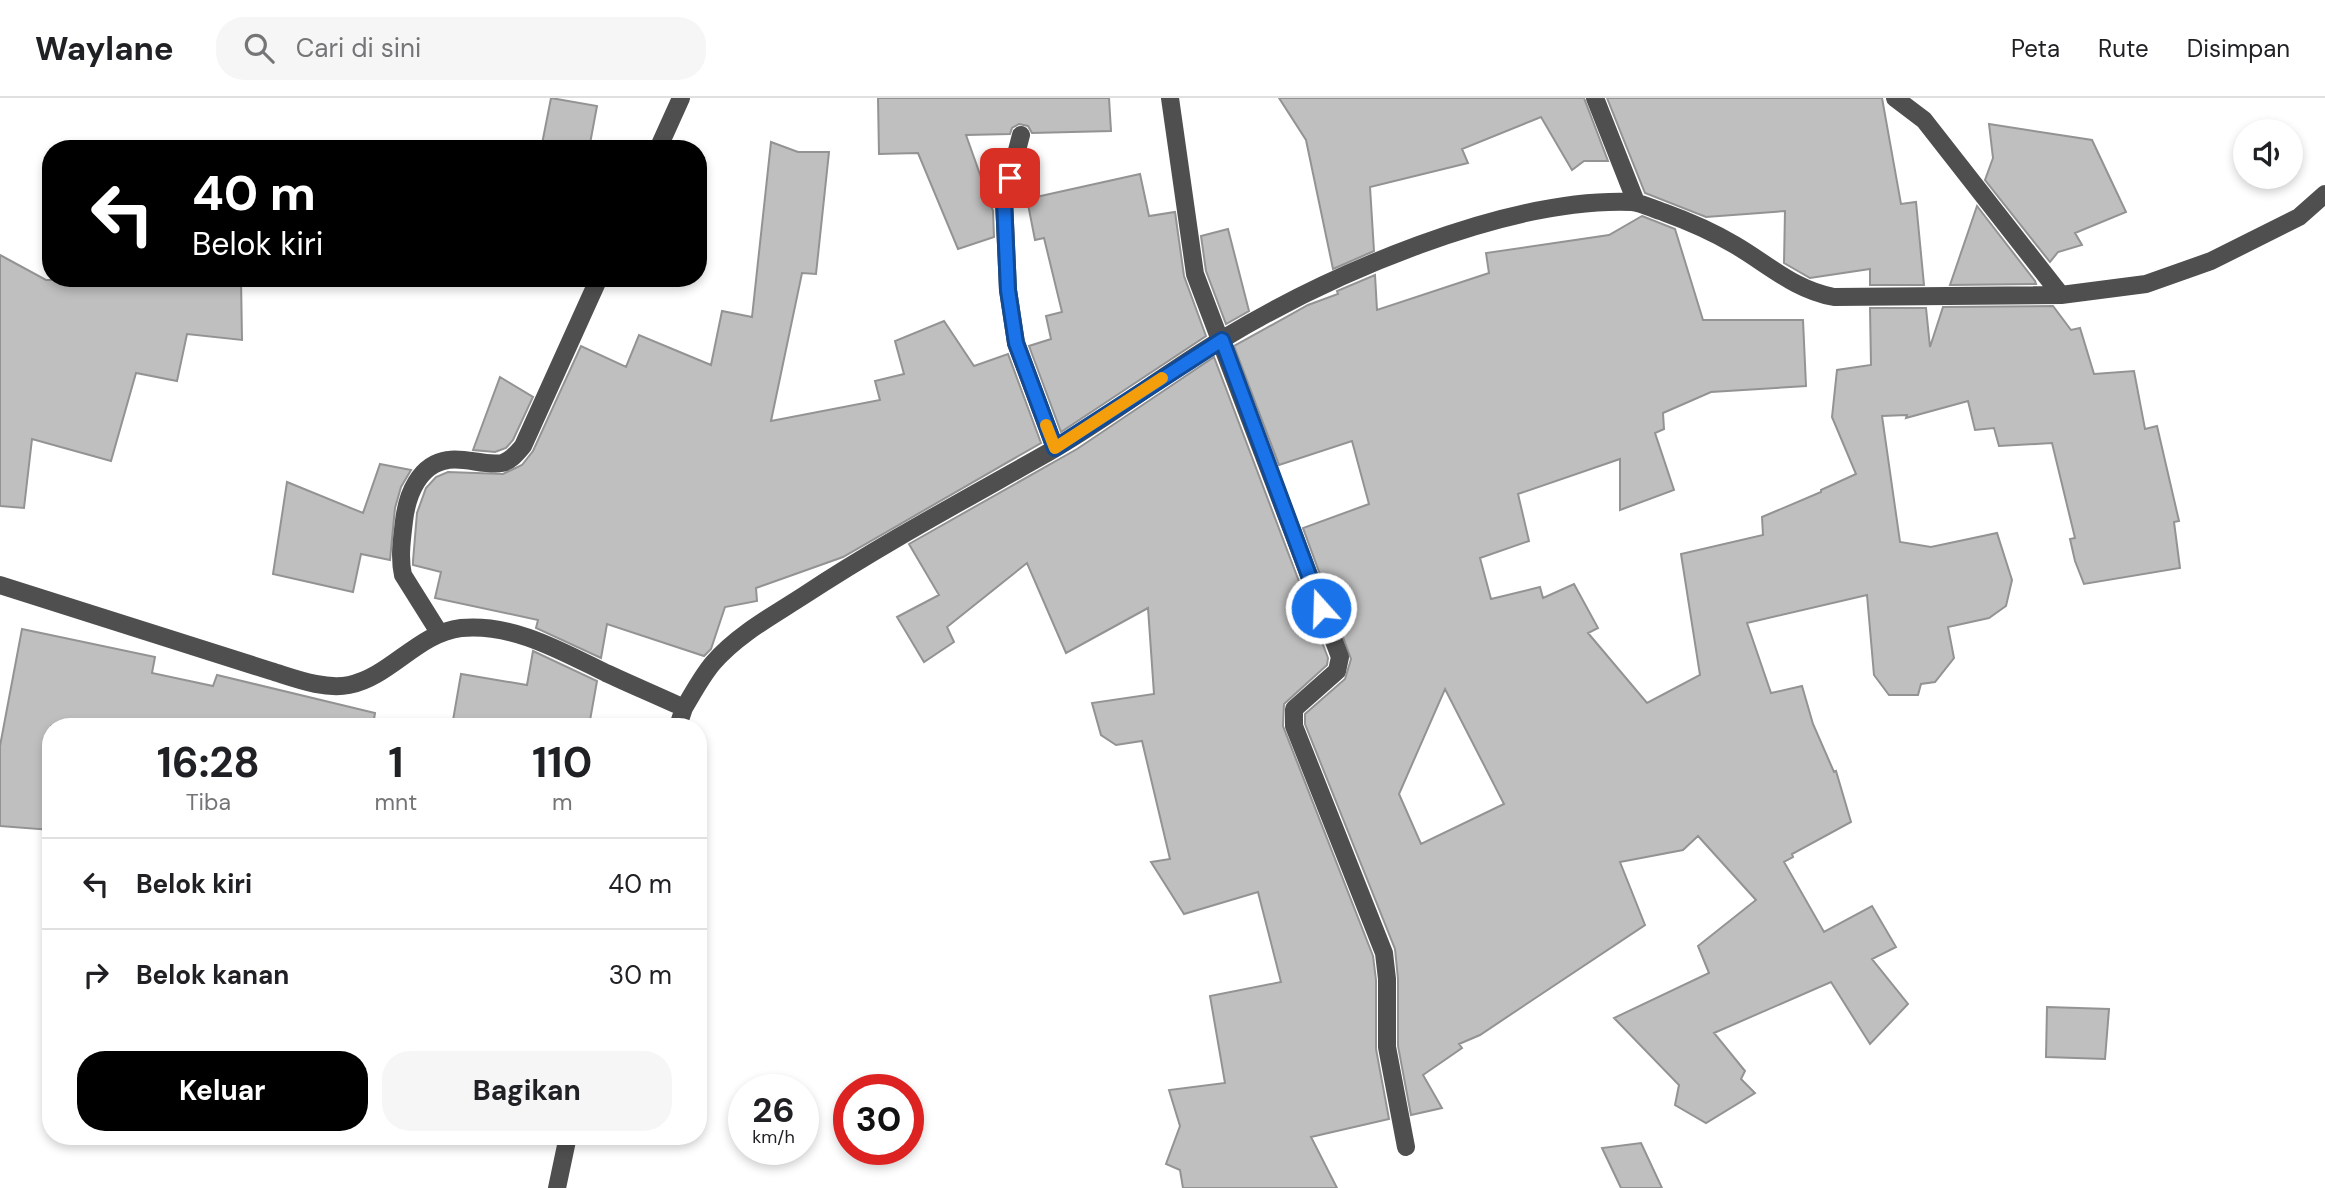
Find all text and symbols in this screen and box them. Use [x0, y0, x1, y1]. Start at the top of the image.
search box [216, 17, 706, 80]
text: Waylane [35, 27, 174, 70]
icon: search [240, 29, 278, 67]
text: Cari di sini [296, 31, 421, 65]
text: Peta [2011, 33, 2060, 64]
text: Rute [2098, 33, 2149, 64]
text: Disimpan [2187, 33, 2290, 64]
map controls [2233, 119, 2303, 189]
button: sound [2233, 119, 2303, 189]
pin [980, 148, 1040, 208]
icon: arrive [991, 159, 1029, 197]
text: 40 m [192, 161, 316, 225]
icon: left [77, 168, 168, 259]
text: Belok kiri [192, 223, 324, 265]
position arrow [1284, 571, 1358, 645]
text: 16:28 [157, 735, 260, 790]
text: 1 [388, 735, 404, 790]
text: 110 [532, 735, 592, 790]
text: Tiba [186, 787, 231, 817]
text: mnt [375, 787, 417, 817]
text: m [552, 787, 572, 817]
icon: left [77, 865, 115, 903]
text: Belok kiri [136, 867, 252, 901]
text: 40 m [608, 867, 672, 901]
icon: right [77, 956, 115, 994]
text: Belok kanan [136, 958, 289, 992]
text: 30 m [609, 958, 672, 992]
button: Keluar [77, 1051, 368, 1131]
button: Bagikan [382, 1051, 672, 1131]
speed limit sign: 30 [833, 1074, 924, 1165]
text: 26 [752, 1087, 795, 1133]
text: km/h [752, 1125, 795, 1149]

